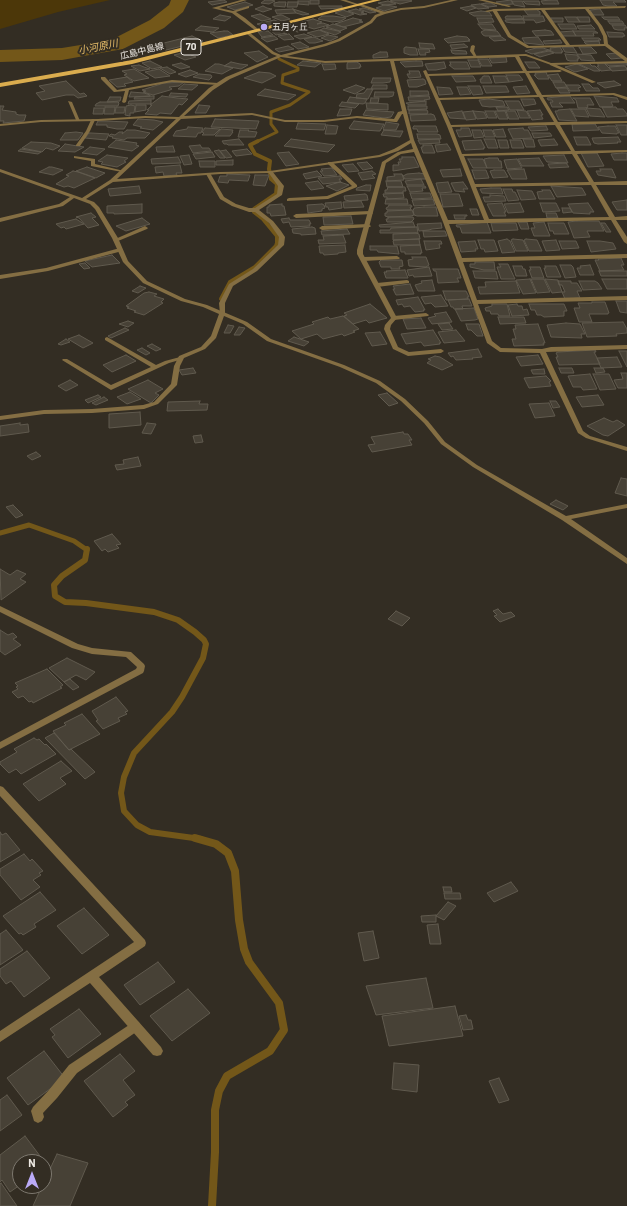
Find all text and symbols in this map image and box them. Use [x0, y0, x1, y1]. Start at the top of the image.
marker: 五月ヶ丘 [259, 22, 269, 32]
place label: 五月ヶ丘 [272, 22, 308, 32]
water label: 小河原川 [77, 37, 119, 57]
road number: 70 [181, 39, 201, 55]
street label: 広島中島線 [119, 40, 165, 62]
north arrow [12, 1154, 52, 1194]
text: N [28, 1156, 36, 1169]

